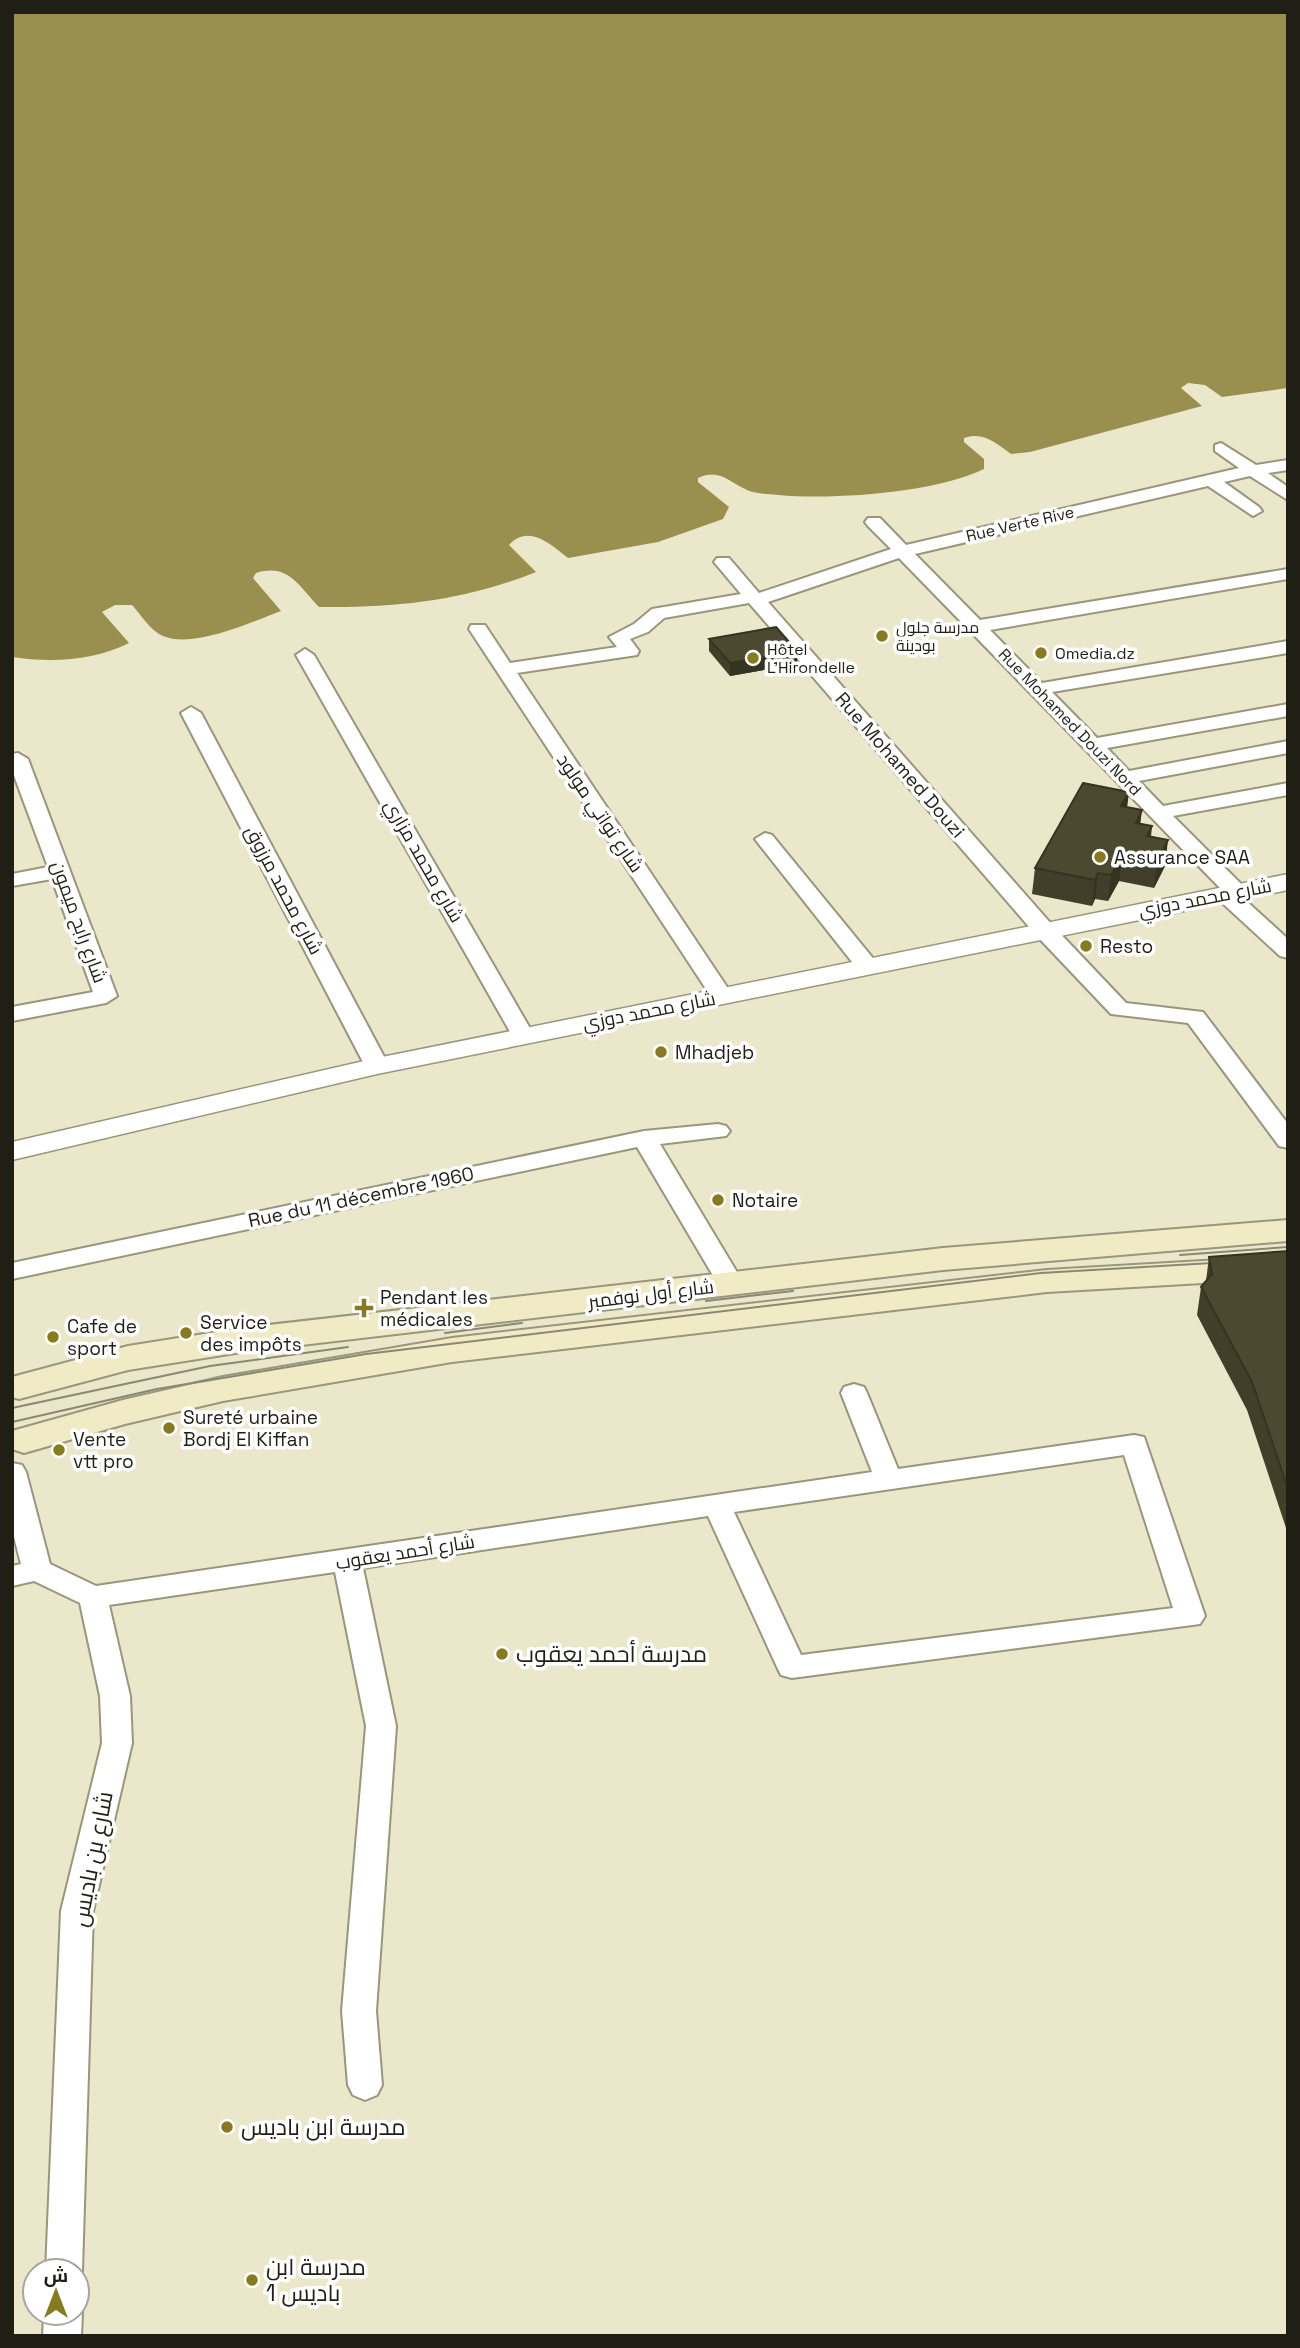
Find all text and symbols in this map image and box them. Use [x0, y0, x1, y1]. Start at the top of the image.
street label: Rue Verte Rive [964, 501, 1076, 547]
place label: مدرسة جلول بودينة [896, 617, 979, 656]
marker: مدرسة جلول بودينة [874, 628, 890, 644]
place label: Hôtel L'Hirondelle [767, 639, 855, 678]
place label: Omedia.dz [1055, 643, 1135, 664]
street label: Rue Mohamed Douzi Nord [994, 644, 1146, 800]
marker: Omedia.dz [1033, 645, 1049, 661]
marker: Hôtel L'Hirondelle [745, 650, 761, 666]
street label: Rue Mohamed Douzi [830, 687, 970, 843]
street label: شارع تواتي مولود [549, 749, 649, 878]
street label: شارع محمد مزاري [377, 795, 469, 928]
street label: شارع محمد مرزوق [239, 821, 329, 959]
place label: Assurance SAA [1114, 845, 1250, 870]
marker: Assurance SAA [1092, 849, 1108, 865]
street label: شارع رابح ميمون [44, 858, 113, 987]
street label: شارع محمد دوزي [1136, 873, 1274, 925]
place label: Resto [1100, 934, 1153, 959]
marker: Resto [1078, 938, 1094, 954]
street label: شارع محمد دوزي [580, 986, 718, 1038]
place label: Mhadjeb [675, 1040, 754, 1065]
marker: Mhadjeb [653, 1044, 669, 1060]
street label: Rue du 11 décembre 1960 [246, 1161, 476, 1233]
place label: Notaire [732, 1188, 798, 1213]
marker: Notaire [710, 1192, 726, 1208]
street label: شارع أول نوفمبر [586, 1274, 715, 1315]
place label: Pendant les médicales [380, 1285, 488, 1332]
marker: Pendant les médicales [354, 1298, 374, 1318]
place label: Service des impôts [200, 1310, 302, 1357]
place label: Cafe de sport [67, 1314, 137, 1361]
marker: Service des impôts [178, 1325, 194, 1341]
marker: Cafe de sport [45, 1329, 61, 1345]
place label: Sureté urbaine Bordj El Kiffan [183, 1405, 318, 1452]
marker: Sureté urbaine Bordj El Kiffan [161, 1420, 177, 1436]
place label: Vente vtt pro [73, 1427, 134, 1474]
marker: Vente vtt pro [51, 1442, 67, 1458]
street label: شارع أحمد يعقوب [334, 1529, 477, 1576]
place label: مدرسة أحمد يعقوب [516, 1639, 707, 1669]
marker: مدرسة أحمد يعقوب [494, 1646, 510, 1662]
street label: شارع بن باديس [64, 1789, 121, 1930]
place label: مدرسة ابن باديس [241, 2112, 406, 2142]
marker: مدرسة ابن باديس [219, 2119, 235, 2135]
place label: مدرسة ابن باديس 1 [266, 2252, 366, 2308]
north arrow [21, 2257, 91, 2327]
text: ش [44, 2263, 68, 2288]
marker: مدرسة ابن باديس 1 [244, 2272, 260, 2288]

